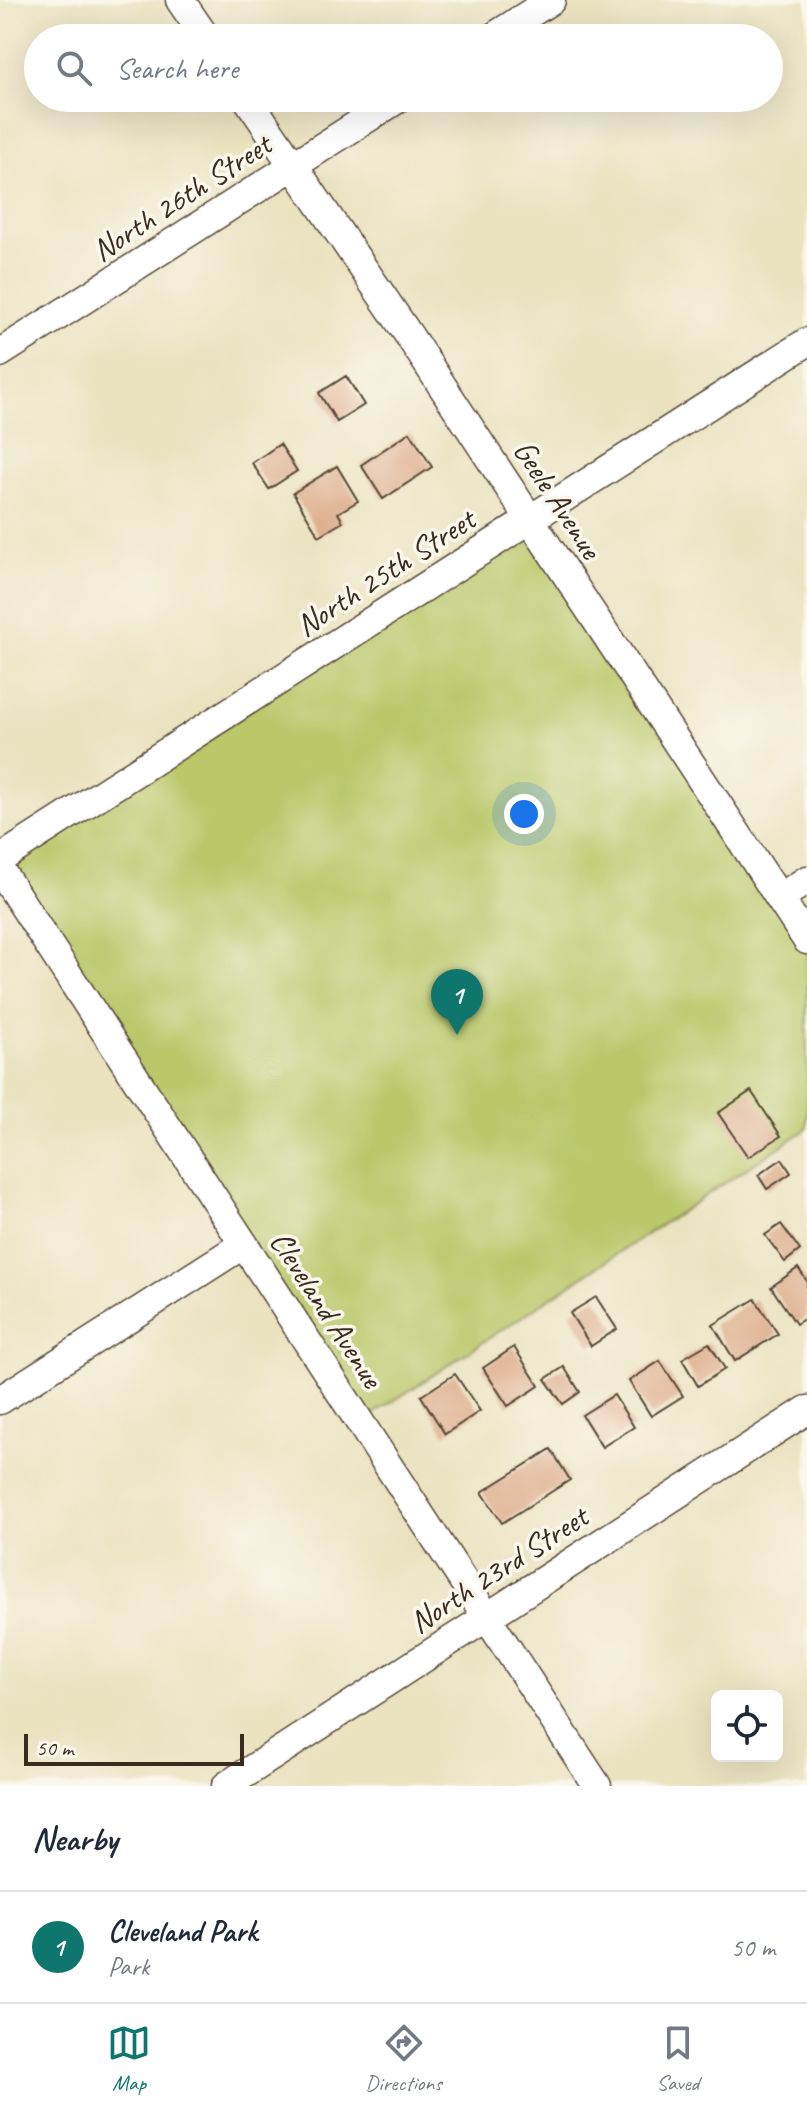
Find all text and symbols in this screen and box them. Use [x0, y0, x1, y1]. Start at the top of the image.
search box [24, 24, 783, 112]
icon: search [52, 46, 96, 90]
text: Search here [116, 49, 238, 87]
street label: North 26th Street [84, 122, 281, 271]
street label: Geele Avenue [504, 432, 613, 569]
street label: North 25th Street [288, 497, 485, 646]
your location [504, 794, 544, 834]
pin: 1 [431, 969, 483, 1035]
street label: Cleveland Avenue [261, 1223, 394, 1398]
street label: North 23rd Street [401, 1495, 598, 1642]
map controls [711, 1690, 783, 1762]
button: locate [711, 1690, 783, 1762]
scale bar [24, 1730, 244, 1766]
text: 50 m [36, 1734, 73, 1762]
text: Nearby [32, 1817, 118, 1860]
text: Cleveland Park [108, 1912, 257, 1950]
text: 1 [52, 1931, 64, 1964]
text: 50 m [731, 1931, 775, 1964]
text: Park [108, 1950, 149, 1983]
tab: Map [107, 2021, 151, 2097]
tab: Directions [365, 2021, 442, 2097]
tab: Saved [656, 2021, 700, 2097]

